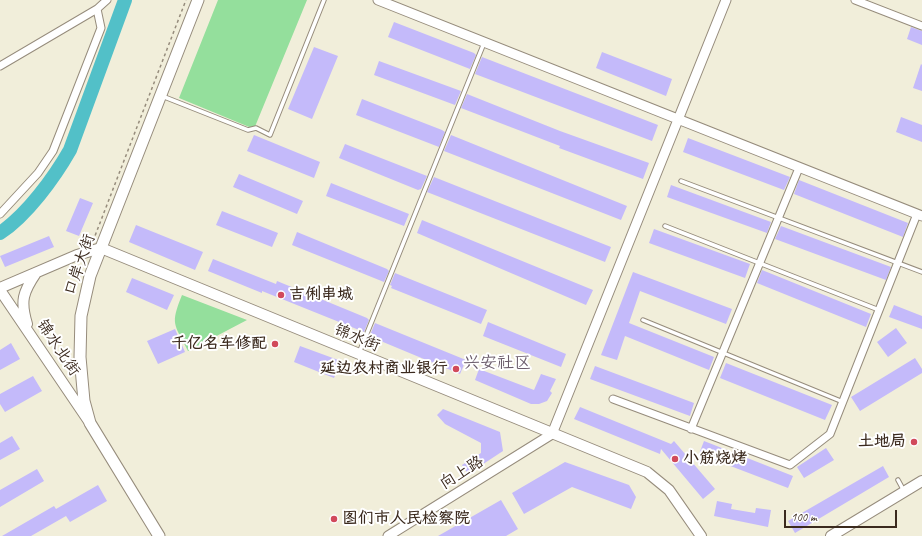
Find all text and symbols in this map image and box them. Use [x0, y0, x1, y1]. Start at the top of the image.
street label: 口岸大街 [61, 232, 99, 298]
place label: 吉俐串城 [289, 285, 353, 305]
marker: 吉俐串城 [276, 290, 286, 300]
street label: 锦水北街 [32, 316, 84, 380]
street label: 锦水街 [331, 320, 383, 356]
place label: 千亿名车修配 [171, 334, 267, 354]
marker: 千亿名车修配 [270, 339, 280, 349]
district label: 兴安社区 [463, 354, 531, 374]
place label: 延边农村商业银行 [320, 359, 448, 379]
marker: 延边农村商业银行 [451, 364, 461, 374]
place label: 土地局 [858, 432, 906, 452]
marker: 土地局 [909, 437, 919, 447]
place label: 小筋烧烤 [683, 449, 747, 469]
street label: 向上路 [437, 452, 487, 494]
marker: 小筋烧烤 [670, 454, 680, 464]
scale bar [786, 502, 899, 528]
place label: 图们市人民检察院 [342, 509, 470, 529]
text: 100 m [791, 509, 817, 525]
marker: 图们市人民检察院 [329, 514, 339, 524]

